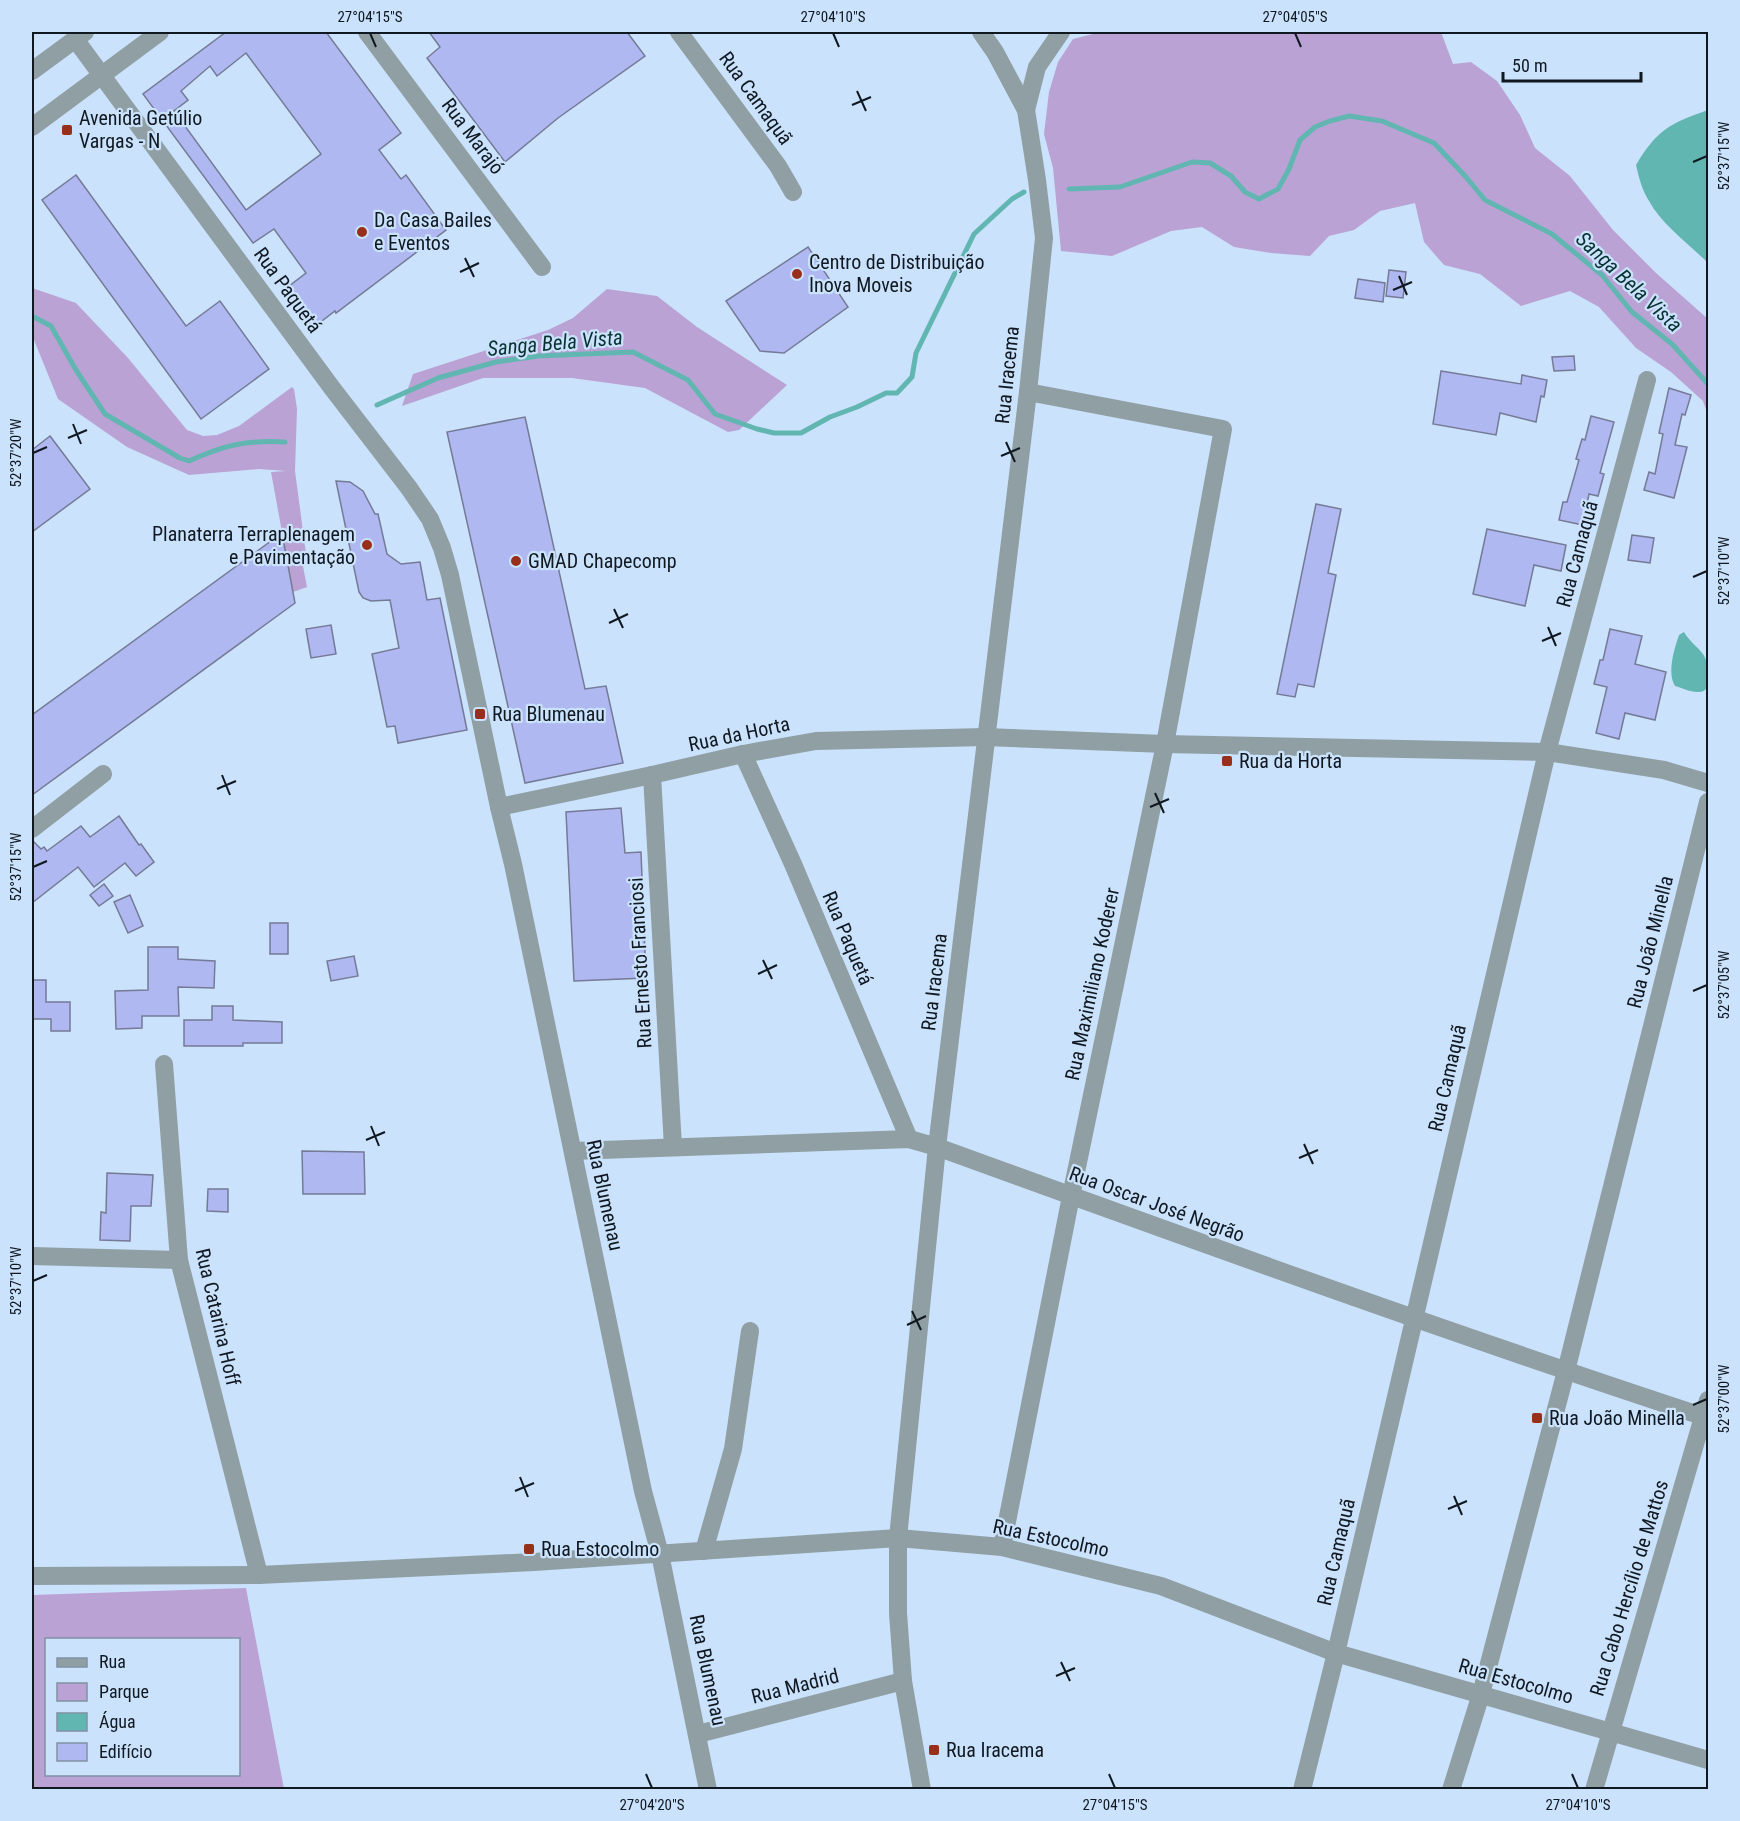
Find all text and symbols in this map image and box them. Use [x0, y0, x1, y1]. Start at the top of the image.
text: 27°04'15"S [337, 8, 403, 26]
text: 27°04'10"S [800, 8, 866, 26]
text: 27°04'05"S [1262, 8, 1328, 26]
scale bar [1503, 45, 1641, 83]
street label: Rua Camaquã [714, 47, 798, 149]
text: 50 m [1512, 55, 1547, 76]
street label: Rua Marajó [437, 93, 509, 179]
place label: Avenida Getúlio Vargas - N [79, 106, 202, 153]
text: 52°37'15"W [1715, 121, 1733, 190]
marker: Avenida Getúlio Vargas - N [60, 123, 74, 137]
place label: Da Casa Bailes e Eventos [374, 208, 492, 255]
marker: Da Casa Bailes e Eventos [355, 225, 369, 239]
water label: Sanga Bela Vista [1571, 227, 1687, 337]
street label: Rua Paquetá [249, 243, 327, 337]
place label: Centro de Distribuição Inova Moveis [809, 250, 984, 297]
marker: Centro de Distribuição Inova Moveis [790, 267, 804, 281]
water label: Sanga Bela Vista [486, 325, 624, 361]
street label: Rua Iracema [990, 325, 1024, 425]
text: 52°37'20"W [7, 418, 25, 487]
street label: Rua Camaquã [1551, 498, 1603, 610]
place label: Planaterra Terraplenagem e Pavimentação [152, 522, 355, 569]
text: 52°37'10"W [1715, 536, 1733, 605]
marker: Planaterra Terraplenagem e Pavimentação [360, 538, 374, 552]
place label: GMAD Chapecomp [528, 549, 677, 573]
marker: GMAD Chapecomp [509, 554, 523, 568]
place label: Rua Blumenau [492, 702, 605, 726]
marker: Rua Blumenau [473, 707, 487, 721]
street label: Rua da Horta [686, 712, 792, 756]
place label: Rua da Horta [1239, 749, 1342, 773]
marker: Rua da Horta [1220, 754, 1234, 768]
text: 52°37'15"W [7, 832, 25, 901]
street label: Rua João Minella [1622, 873, 1678, 1011]
street label: Rua Ernesto Franciosi [624, 877, 656, 1049]
street label: Rua Maximiliano Koderer [1060, 885, 1124, 1083]
street label: Rua Paquetá [818, 887, 878, 989]
street label: Rua Iracema [916, 932, 952, 1032]
text: 52°37'05"W [1715, 950, 1733, 1019]
street label: Rua Camaquã [1423, 1022, 1471, 1134]
street label: Rua Blumenau [582, 1137, 628, 1253]
street label: Rua Oscar José Negrão [1066, 1161, 1248, 1247]
text: 52°37'10"W [7, 1246, 25, 1315]
street label: Rua Catarina Hoff [191, 1246, 246, 1389]
text: 52°37'00"W [1715, 1364, 1733, 1433]
place label: Rua João Minella [1549, 1406, 1685, 1430]
marker: Rua João Minella [1530, 1411, 1544, 1425]
street label: Rua Cabo Hercílio de Mattos [1585, 1477, 1673, 1699]
street label: Rua Camaquã [1312, 1496, 1360, 1608]
street label: Rua Estocolmo [991, 1514, 1111, 1562]
place label: Rua Estocolmo [541, 1537, 659, 1561]
marker: Rua Estocolmo [522, 1542, 536, 1556]
street label: Rua Blumenau [685, 1612, 731, 1728]
legend [45, 1638, 240, 1776]
text: Rua [99, 1651, 126, 1672]
street label: Rua Estocolmo [1456, 1653, 1576, 1709]
street label: Rua Madrid [749, 1664, 841, 1708]
text: Parque [99, 1681, 149, 1702]
text: Água [99, 1711, 136, 1732]
place label: Rua Iracema [946, 1738, 1044, 1762]
text: Edifício [99, 1741, 152, 1762]
marker: Rua Iracema [927, 1743, 941, 1757]
text: 27°04'20"S [619, 1796, 685, 1814]
text: 27°04'15"S [1082, 1796, 1148, 1814]
text: 27°04'10"S [1545, 1796, 1611, 1814]

